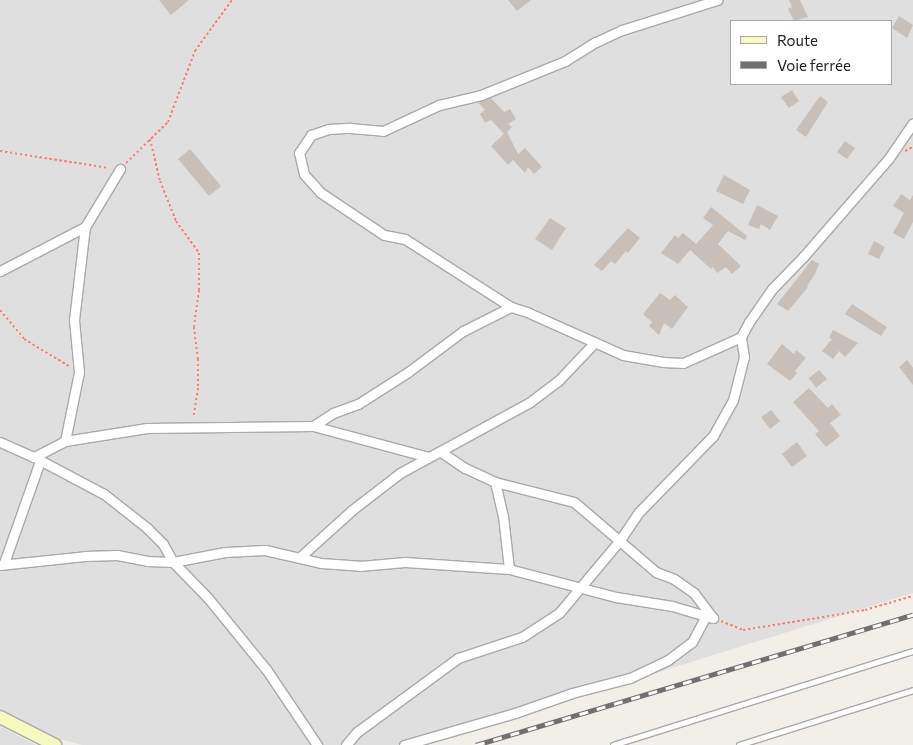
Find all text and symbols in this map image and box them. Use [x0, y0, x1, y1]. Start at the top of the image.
legend [730, 20, 893, 85]
text: Route [777, 31, 818, 49]
text: Voie ferrée [777, 56, 851, 74]

